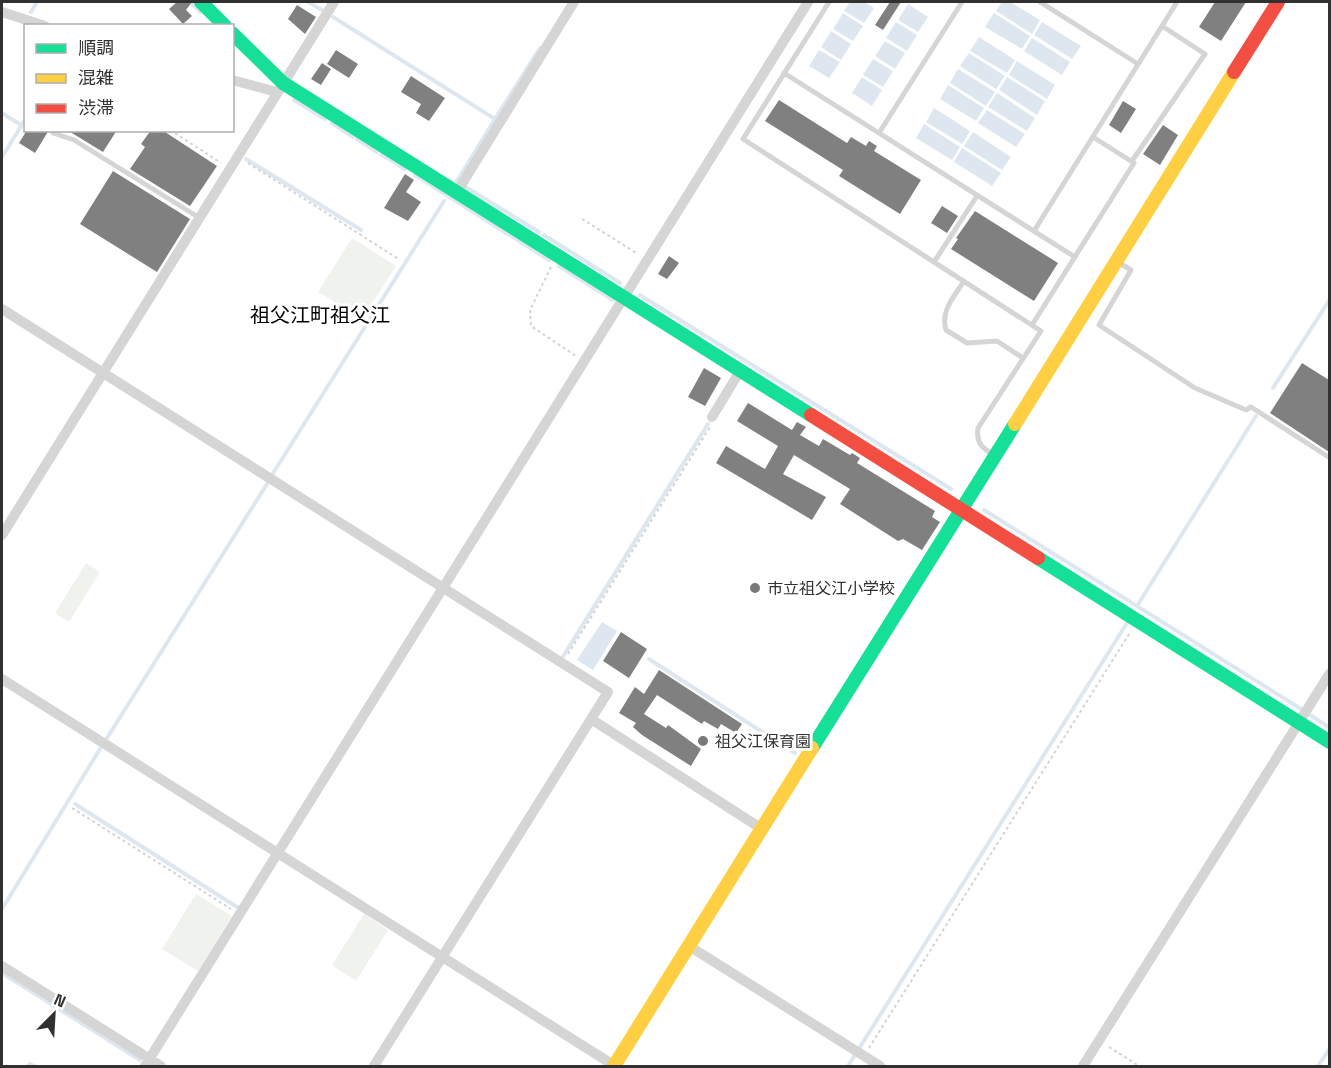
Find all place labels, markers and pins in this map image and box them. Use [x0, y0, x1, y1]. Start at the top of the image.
place label: 市立祖父江小学校 [767, 578, 895, 599]
marker: 市立祖父江小学校 [748, 581, 762, 595]
place label: 祖父江保育園 [715, 731, 811, 752]
marker: 祖父江保育園 [696, 734, 710, 748]

